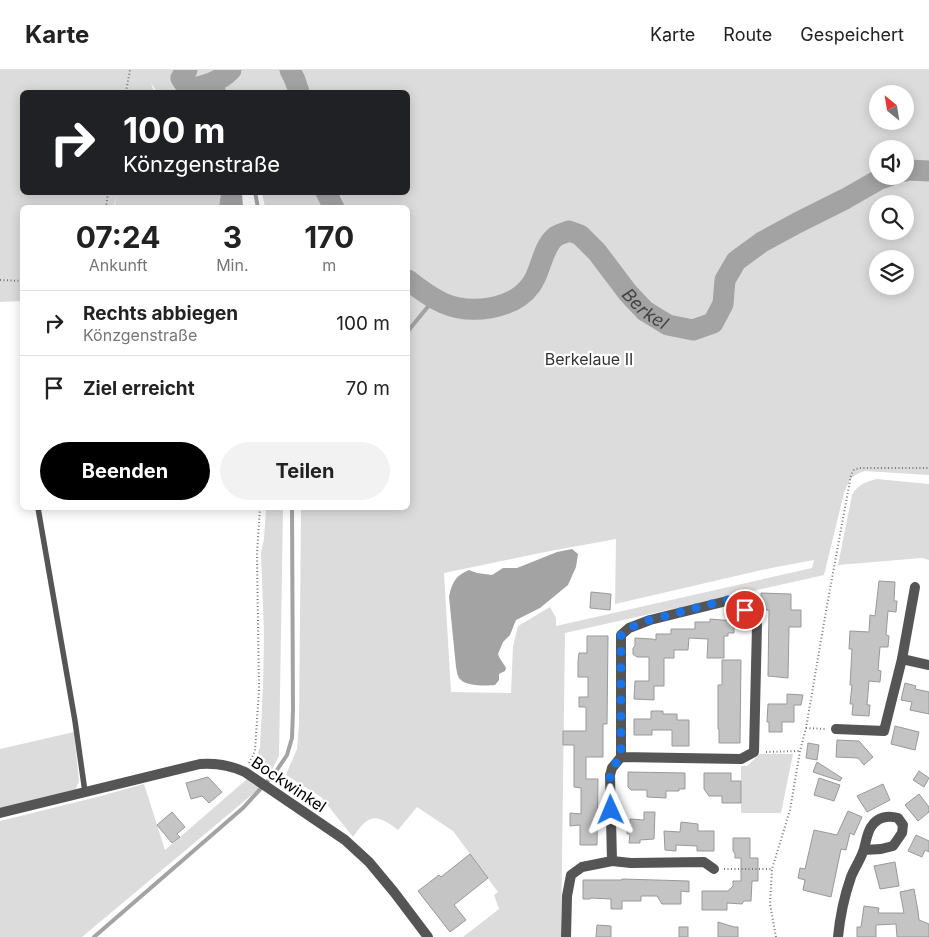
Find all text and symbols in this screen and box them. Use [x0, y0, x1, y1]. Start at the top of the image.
text: Karte [25, 20, 89, 49]
text: Karte [650, 24, 695, 45]
text: Route [723, 24, 772, 45]
text: Gespeichert [800, 24, 904, 45]
north arrow [869, 85, 914, 130]
map controls [869, 85, 914, 295]
text: 100 m [123, 109, 226, 151]
icon: right [40, 110, 105, 175]
button: sound [869, 140, 914, 185]
text: Könzgenstraße [123, 151, 280, 177]
button: search [869, 195, 914, 240]
text: 07:24 [76, 219, 160, 255]
text: 3 [223, 219, 242, 255]
text: 170 [304, 219, 354, 255]
button: layers [869, 250, 914, 295]
text: Ankunft [89, 255, 147, 275]
text: Min. [216, 255, 249, 275]
text: m [322, 255, 336, 275]
water label: Berkel [618, 283, 673, 334]
text: Rechts abbiegen [83, 302, 238, 325]
icon: right [40, 309, 68, 337]
text: 100 m [336, 312, 390, 335]
text: Könzgenstraße [83, 325, 197, 345]
park label: Berkelaue II [545, 349, 633, 369]
icon: arrive [40, 374, 68, 402]
text: Ziel erreicht [83, 377, 195, 400]
text: 70 m [346, 377, 390, 400]
button: Beenden [40, 442, 210, 500]
button: Teilen [220, 442, 390, 500]
pin [724, 589, 766, 631]
icon: arrive [731, 596, 759, 624]
street label: Bockwinkel [248, 752, 330, 816]
position arrow [584, 783, 636, 835]

